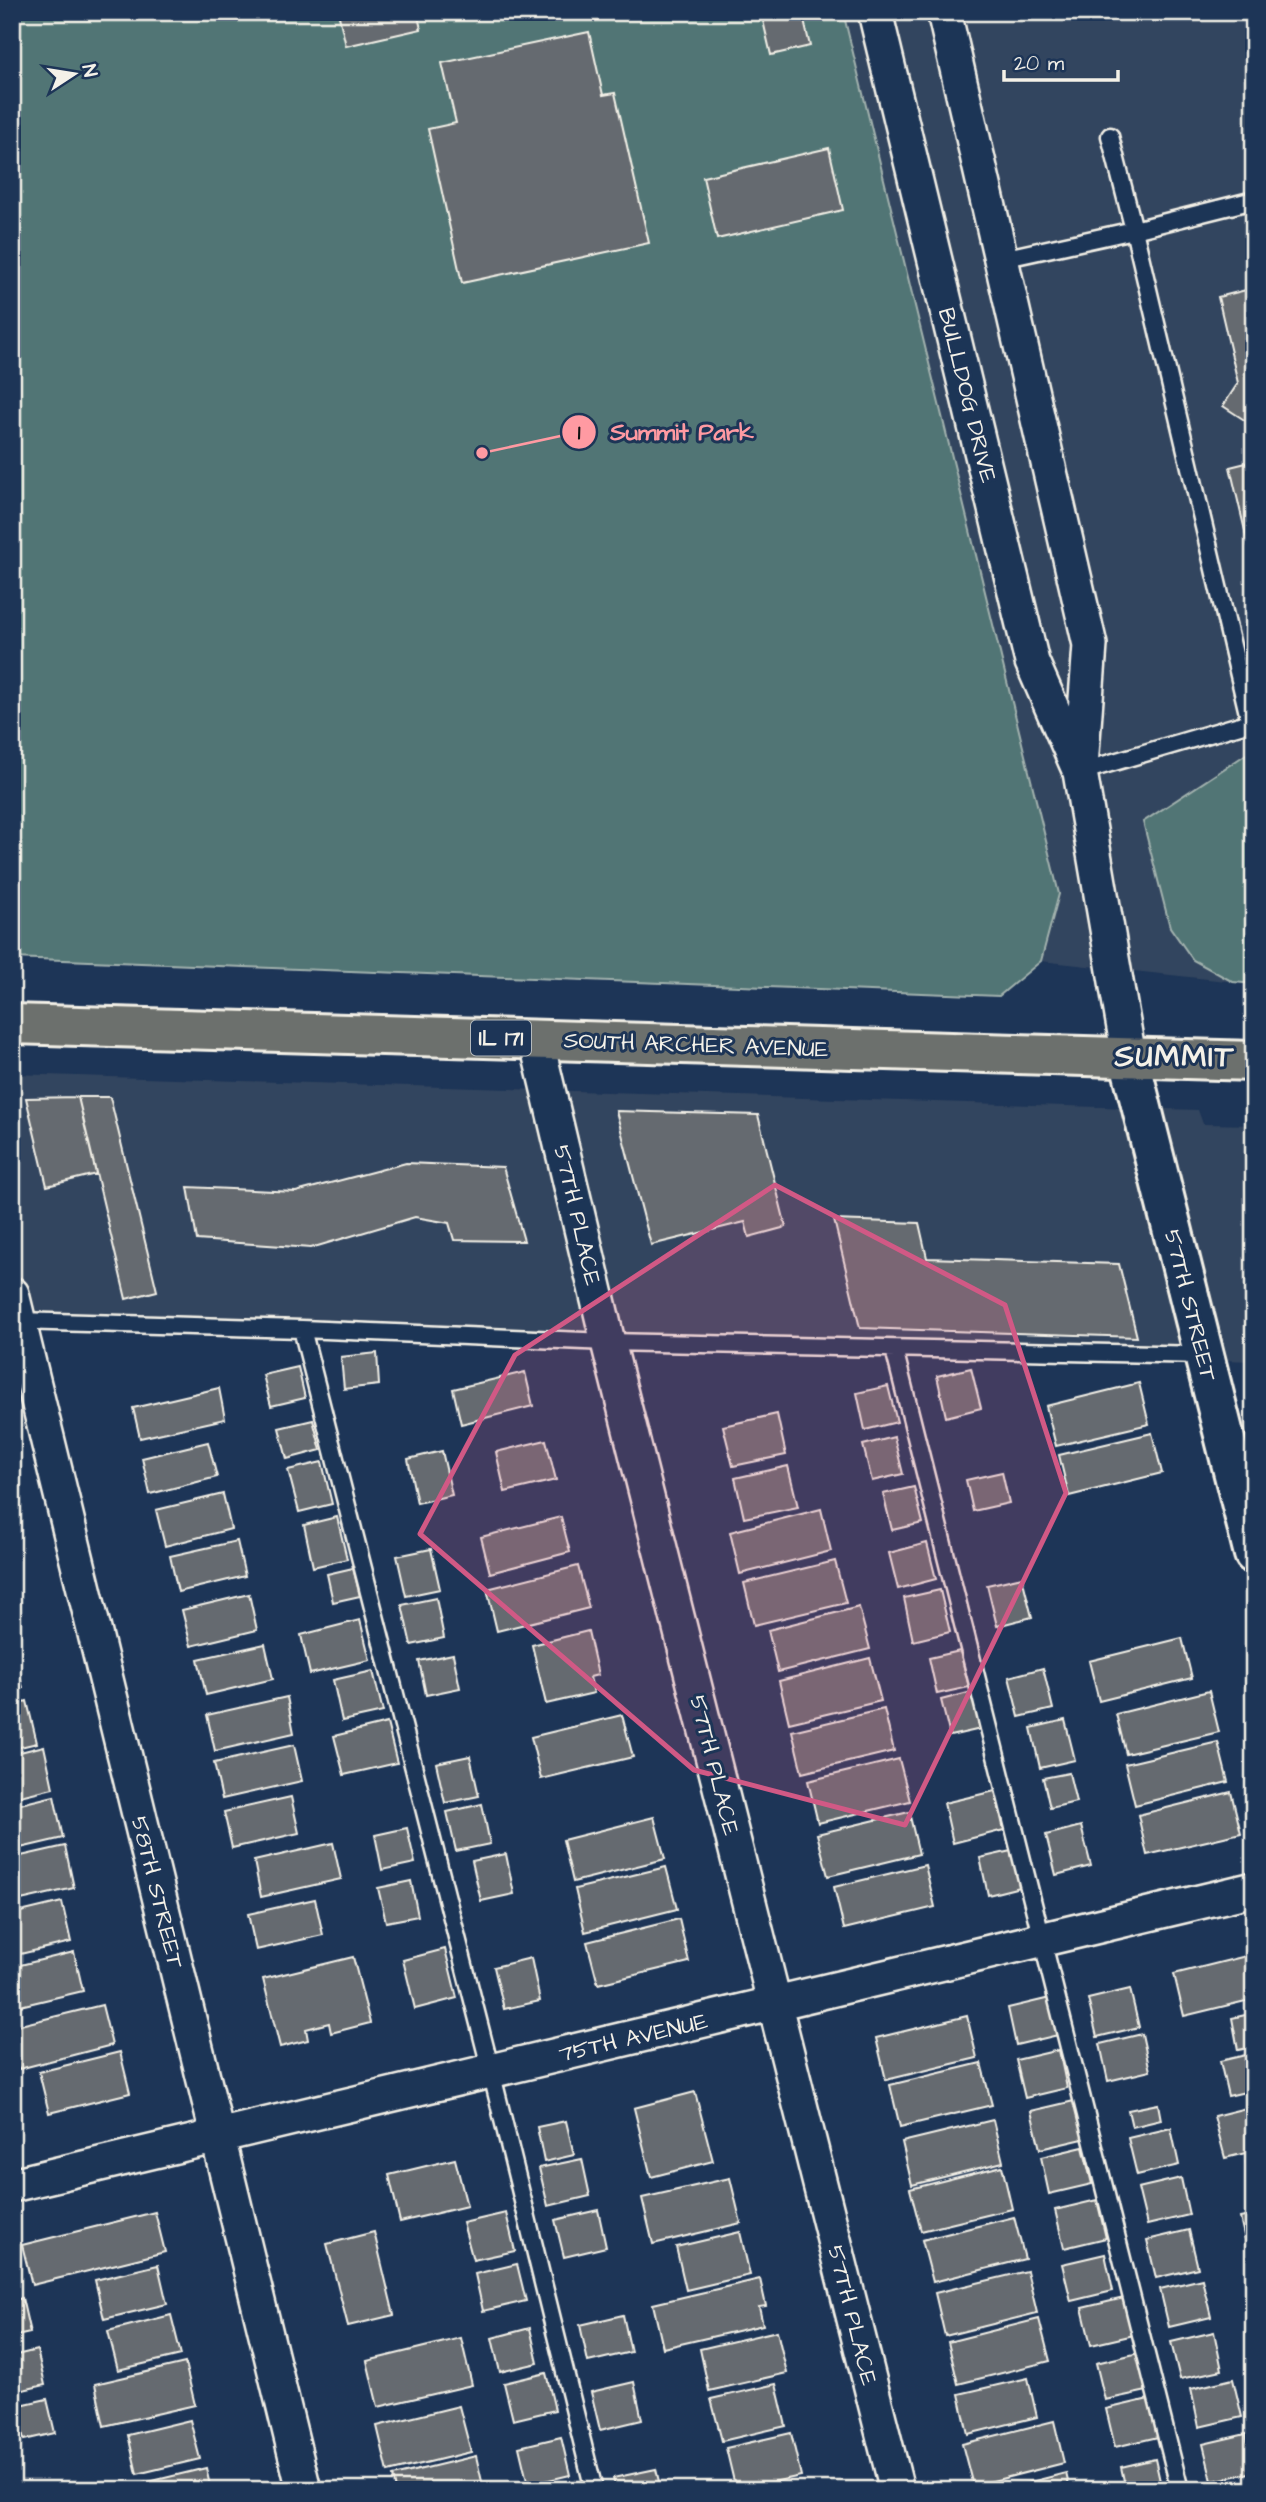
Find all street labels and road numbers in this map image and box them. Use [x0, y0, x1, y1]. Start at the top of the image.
street label: BULLDOG DRIVE [930, 304, 1004, 487]
road number: IL 171 [471, 1020, 531, 1056]
street label: SOUTH ARCHER AVENUE [563, 1024, 829, 1066]
street label: 57TH PLACE [545, 1142, 609, 1289]
street label: 57TH STREET [1156, 1226, 1224, 1385]
street label: 57TH PLACE [681, 1692, 747, 1839]
street label: 58TH STREET [123, 1813, 192, 1972]
street label: 75TH AVENUE [556, 2005, 711, 2071]
street label: 57TH PLACE [819, 2242, 885, 2389]

